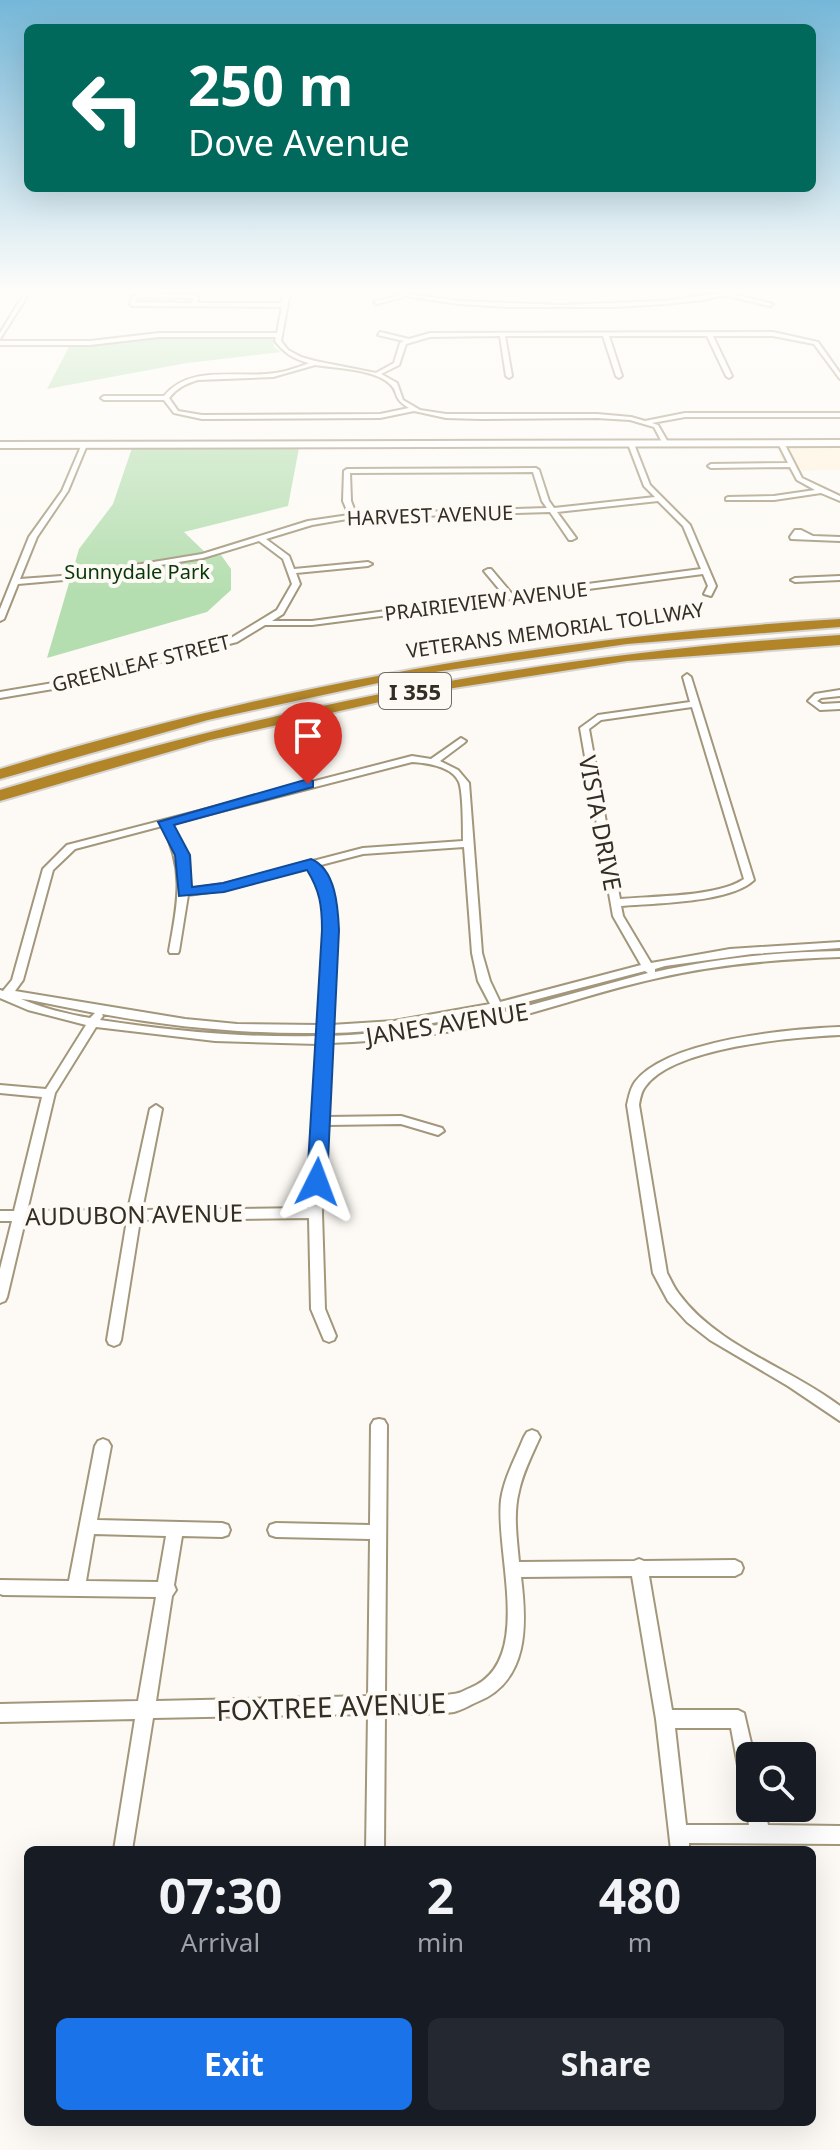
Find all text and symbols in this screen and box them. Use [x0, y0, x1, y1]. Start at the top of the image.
text: 250 m [188, 46, 353, 122]
icon: left [56, 56, 160, 160]
text: Dove Avenue [188, 118, 410, 167]
street label: HARVEST AVENUE [346, 499, 514, 531]
park label: Sunnydale Park [64, 558, 210, 585]
street label: PRAIRIEVIEW AVENUE [383, 575, 589, 627]
street label: VETERANS MEMORIAL TOLLWAY [404, 596, 706, 664]
street label: GREENLEAF STREET [49, 628, 233, 698]
road number: I 355 [379, 673, 451, 709]
pin [274, 702, 342, 784]
icon: arrive [286, 714, 330, 758]
street label: VISTA DRIVE [572, 752, 630, 894]
street label: JANES AVENUE [361, 994, 531, 1052]
position arrow [275, 1140, 359, 1224]
street label: AUDUBON AVENUE [25, 1196, 243, 1232]
street label: FOXTREE AVENUE [215, 1683, 447, 1729]
map controls [736, 1742, 816, 1822]
button: search [736, 1742, 816, 1822]
text: 07:30 [159, 1863, 282, 1928]
text: 2 [427, 1863, 454, 1928]
text: 480 [599, 1863, 681, 1928]
text: Arrival [181, 1924, 260, 1960]
text: min [417, 1924, 464, 1960]
text: m [628, 1924, 652, 1960]
button: Exit [56, 2018, 412, 2110]
button: Share [428, 2018, 784, 2110]

